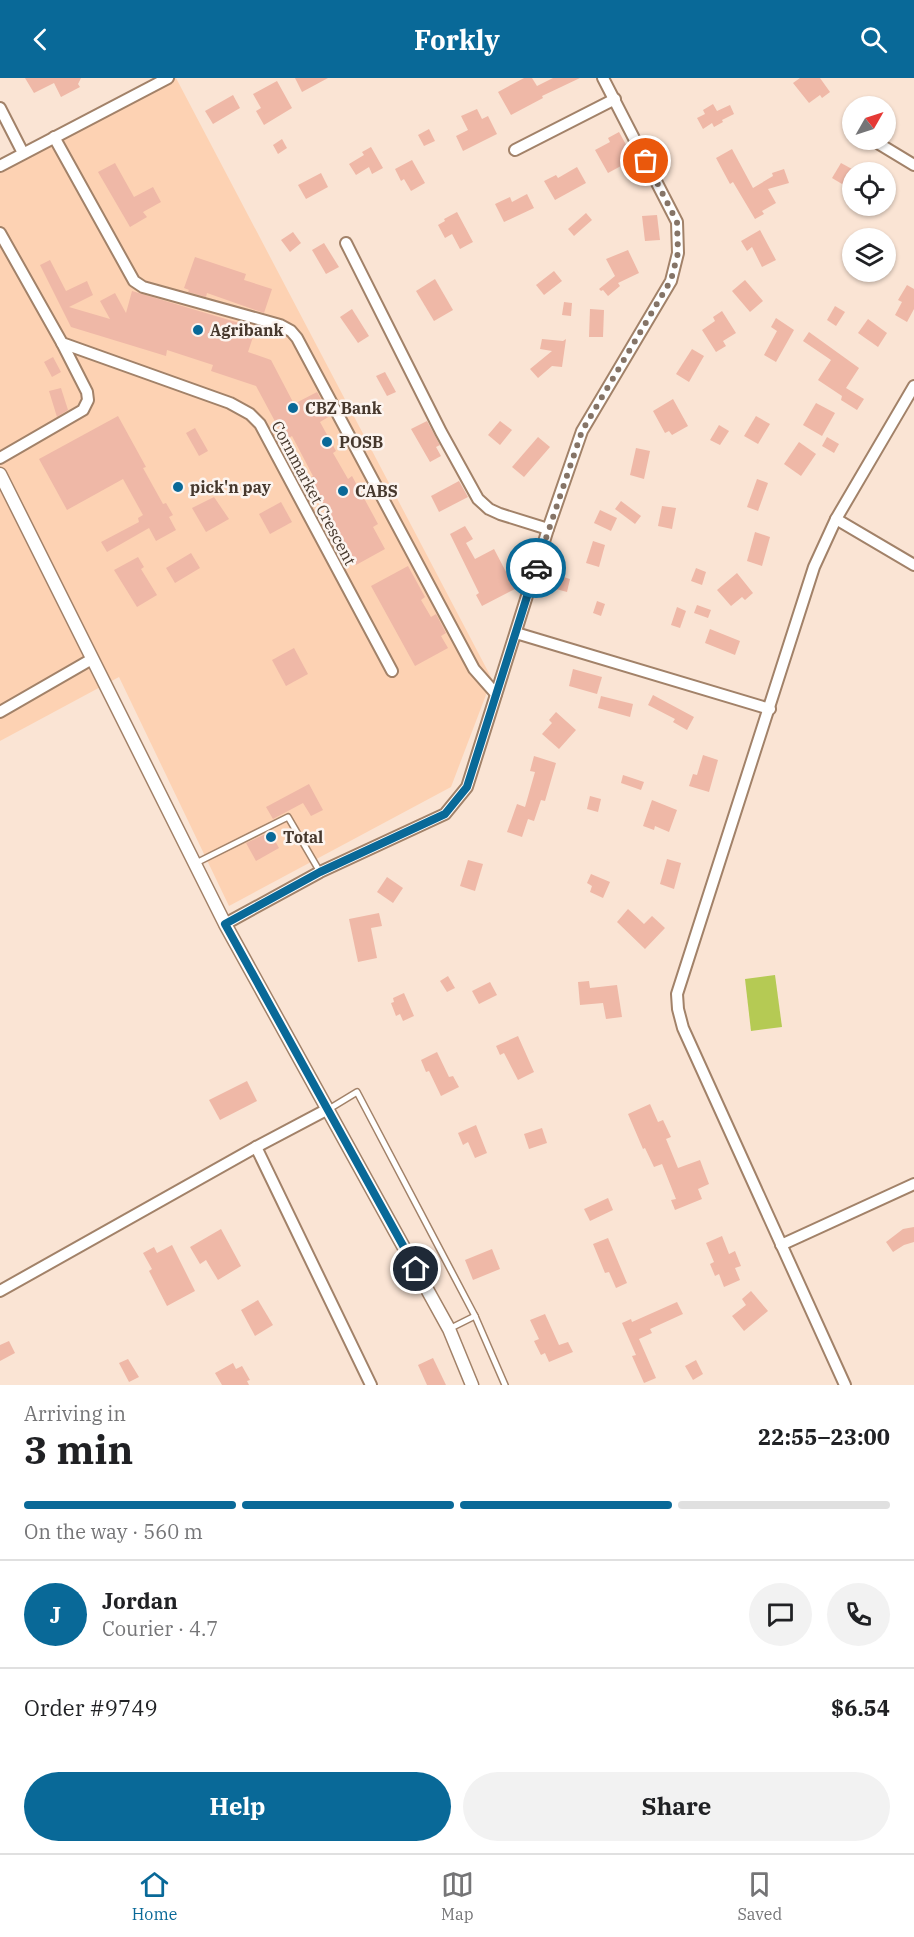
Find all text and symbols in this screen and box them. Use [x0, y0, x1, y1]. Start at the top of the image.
text: Forkly [414, 22, 500, 57]
icon: back [24, 23, 57, 56]
icon: search [857, 23, 890, 56]
north arrow [842, 96, 896, 150]
map controls [842, 96, 896, 282]
pin [620, 135, 671, 186]
icon: bag [629, 144, 662, 177]
button: locate [842, 162, 896, 216]
button: layers [842, 228, 896, 282]
place label: Agribank [210, 320, 284, 340]
marker: Agribank [191, 323, 205, 337]
place label: CBZ Bank [305, 398, 382, 418]
marker: CBZ Bank [286, 401, 300, 415]
street label: Cornmarket Crescent [267, 417, 361, 569]
place label: POSB [339, 432, 383, 452]
marker: POSB [320, 435, 334, 449]
place label: pick'n pay [190, 477, 272, 497]
marker: pick'n pay [171, 480, 185, 494]
place label: CABS [355, 481, 398, 501]
marker: CABS [336, 484, 350, 498]
courier [506, 538, 566, 598]
icon: car [520, 552, 553, 585]
place label: Total [283, 827, 323, 847]
marker: Total [264, 830, 278, 844]
pin [390, 1243, 441, 1294]
icon: home [399, 1252, 432, 1285]
text: Arriving in [24, 1400, 126, 1427]
text: 22:55–23:00 [758, 1422, 890, 1451]
text: 3 min [24, 1424, 133, 1475]
text: On the way · 560 m [24, 1518, 203, 1545]
button: chat [749, 1583, 812, 1646]
button: phone [827, 1583, 890, 1646]
text: Jordan [102, 1586, 178, 1615]
text: J [50, 1600, 61, 1629]
text: Courier · 4.7 [102, 1615, 218, 1642]
text: Order #9749 [24, 1693, 158, 1722]
text: $6.54 [831, 1693, 890, 1722]
button: Help [24, 1772, 451, 1841]
button: Share [463, 1772, 890, 1841]
tab: Home [132, 1868, 177, 1924]
tab: Map [441, 1868, 474, 1924]
tab: Saved [737, 1868, 782, 1924]

